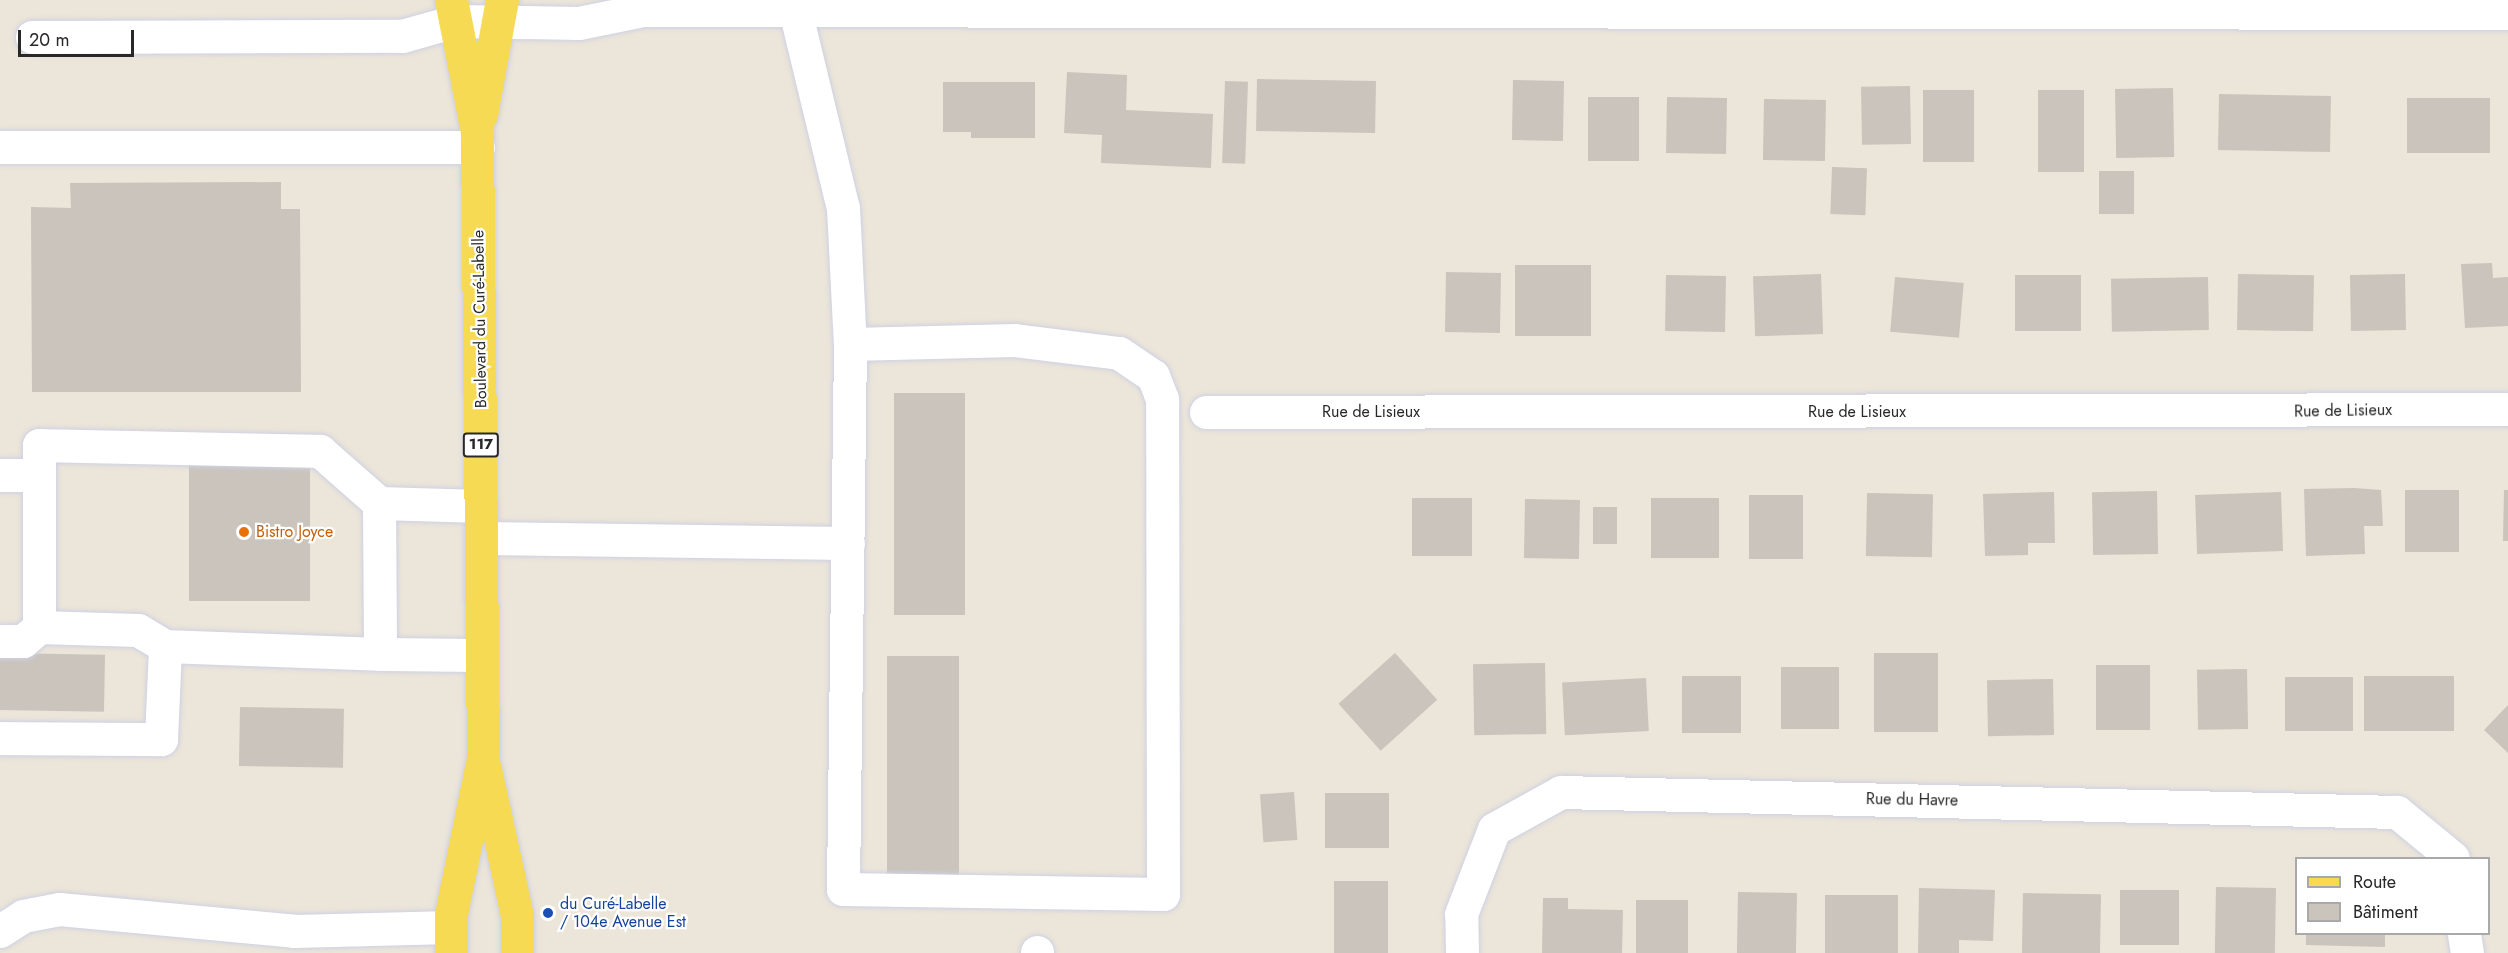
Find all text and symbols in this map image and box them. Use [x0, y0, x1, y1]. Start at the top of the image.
scale bar [21, 18, 136, 56]
text: 20 m [29, 27, 69, 53]
street label: Boulevard du Curé-Labelle [469, 230, 491, 408]
street label: Rue de Lisieux [2294, 401, 2392, 421]
street label: Rue de Lisieux [1322, 402, 1420, 422]
street label: Rue de Lisieux [1808, 402, 1906, 422]
road number: 117 [462, 433, 500, 457]
place label: Bistro Joyce [256, 522, 333, 542]
marker: Bistro Joyce [237, 525, 251, 539]
street label: Rue du Havre [1866, 790, 1958, 810]
legend [2295, 857, 2490, 935]
text: Route [2353, 869, 2396, 895]
place label: du Curé-Labelle / 104e Avenue Est [560, 894, 686, 932]
text: Bâtiment [2353, 899, 2418, 925]
marker: du Curé-Labelle / 104e Avenue Est [541, 906, 555, 920]

